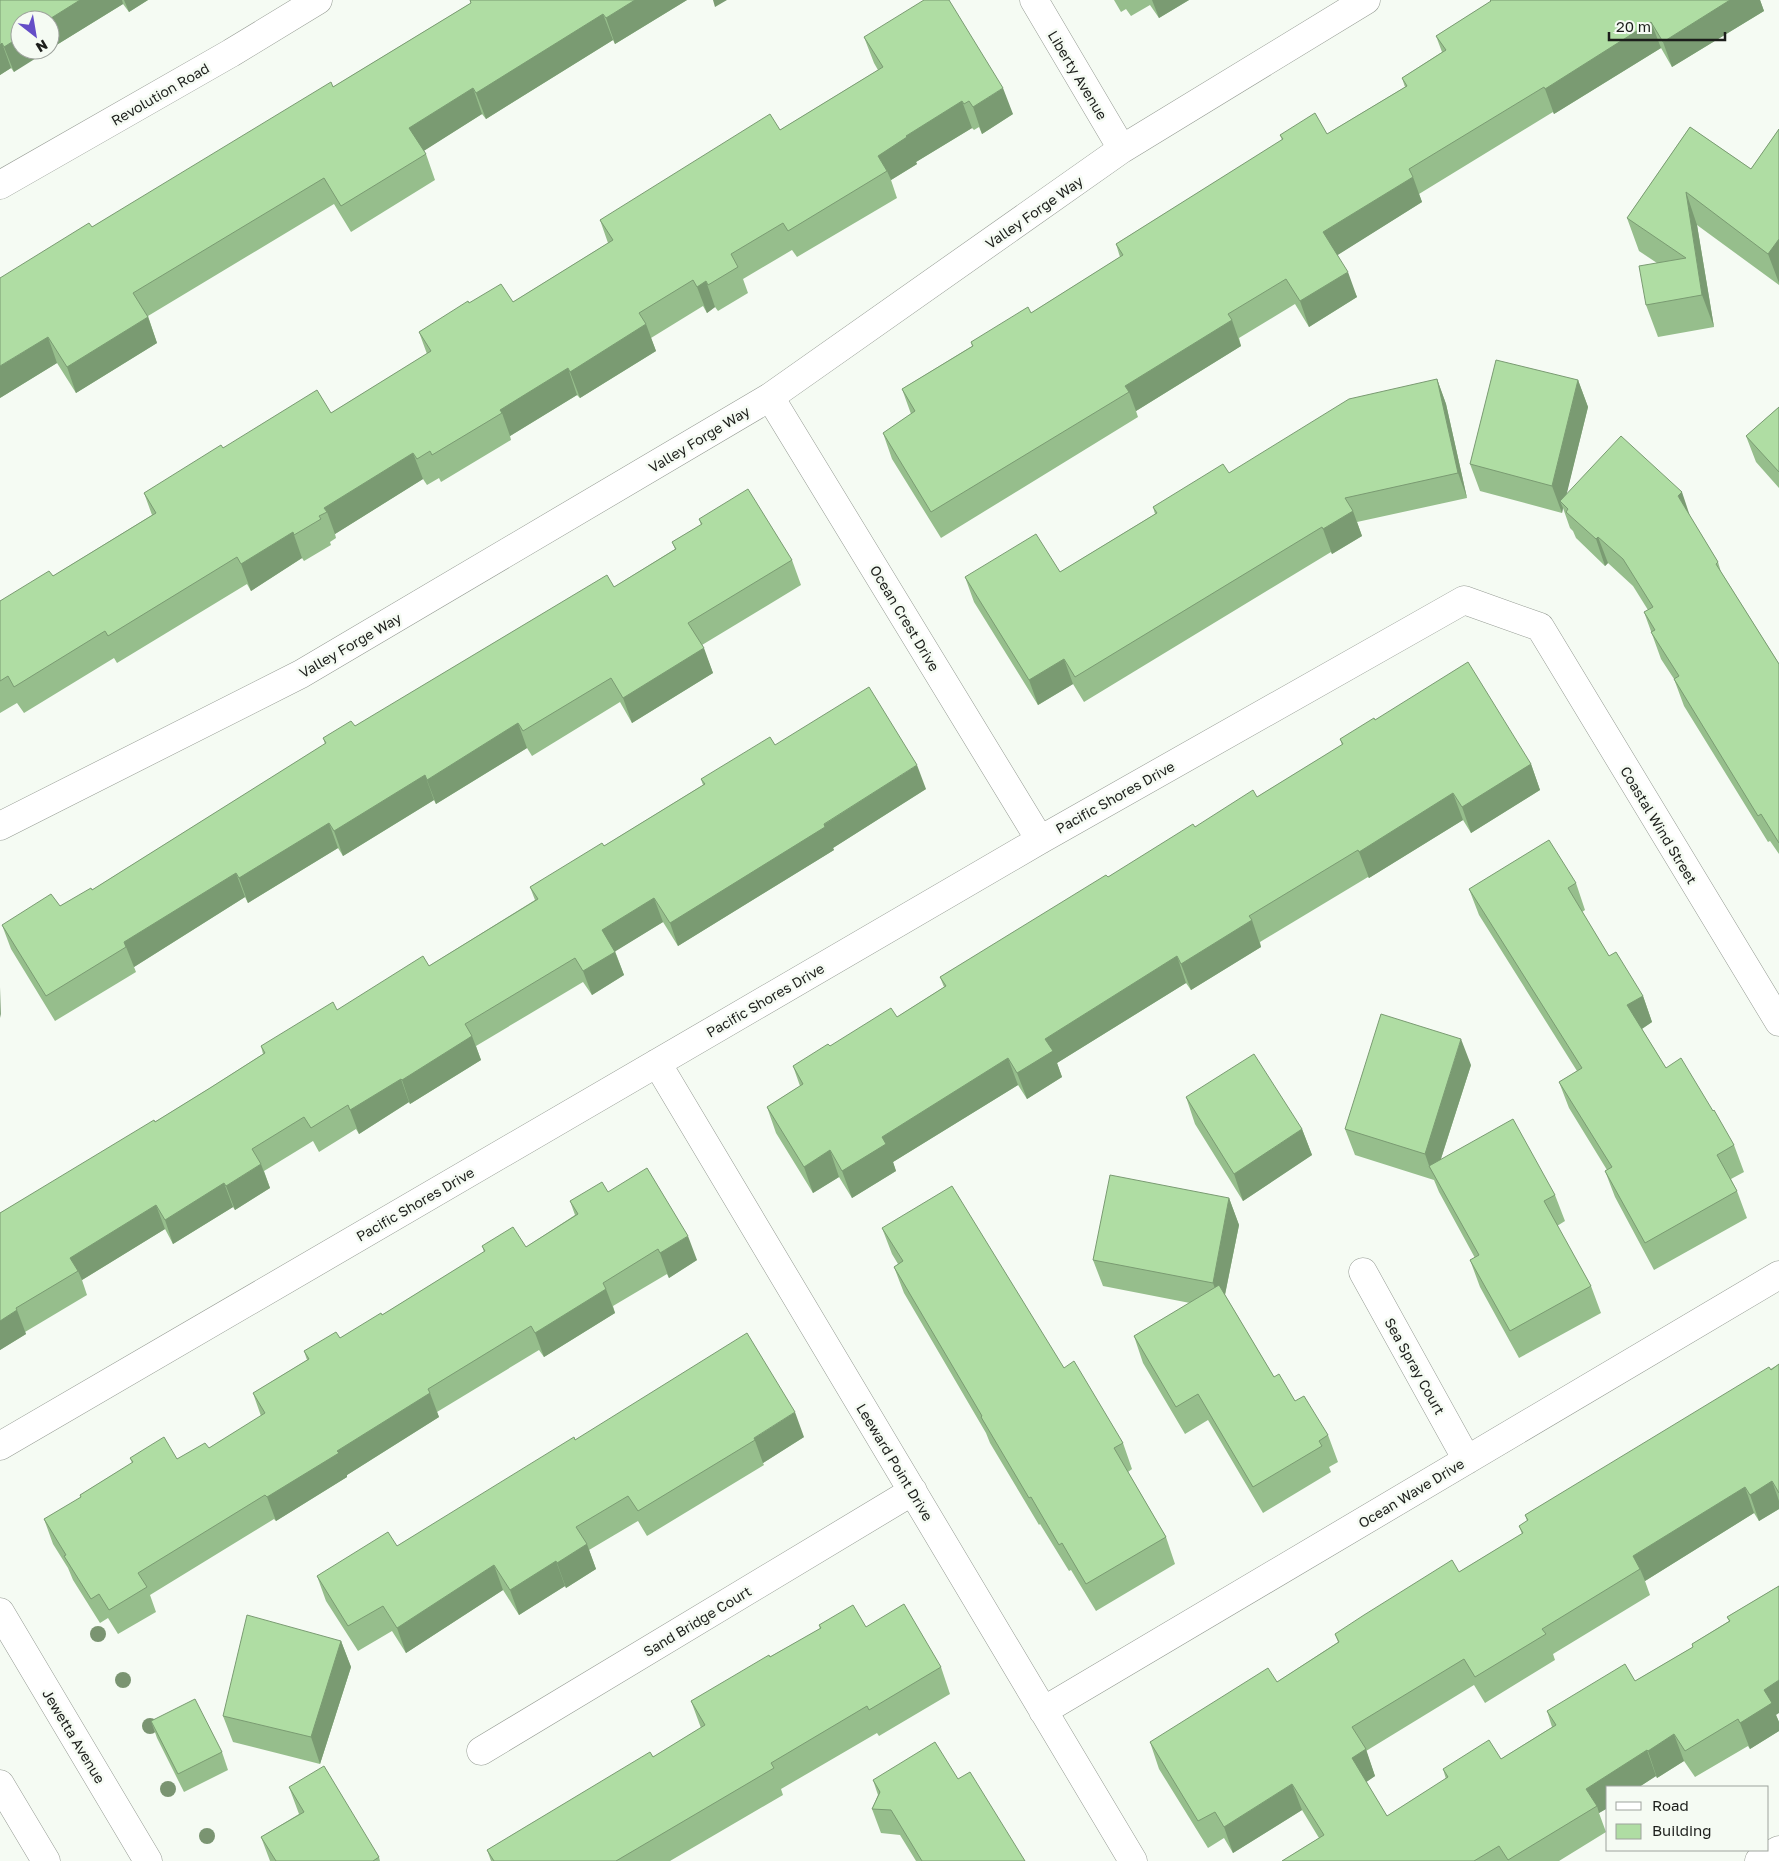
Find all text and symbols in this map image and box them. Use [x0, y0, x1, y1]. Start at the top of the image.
north arrow [10, 10, 60, 60]
scale bar [1609, 10, 1725, 42]
text: 20 m [1616, 17, 1651, 35]
street label: Liberty Avenue [1045, 27, 1111, 123]
text: N [33, 37, 51, 57]
street label: Revolution Road [108, 59, 212, 129]
street label: Valley Forge Way [982, 172, 1086, 252]
street label: Valley Forge Way [645, 402, 753, 476]
street label: Ocean Crest Drive [867, 562, 943, 674]
street label: Valley Forge Way [296, 609, 404, 681]
street label: Pacific Shores Drive [1053, 757, 1177, 837]
street label: Coastal Wind Street [1617, 763, 1701, 887]
street label: Pacific Shores Drive [703, 959, 827, 1041]
street label: Pacific Shores Drive [353, 1163, 477, 1245]
street label: Sea Spray Court [1381, 1315, 1449, 1417]
street label: Leeward Point Drive [853, 1400, 937, 1524]
street label: Ocean Wave Drive [1355, 1455, 1467, 1531]
street label: Sand Bridge Court [640, 1582, 754, 1660]
street label: Jewetta Avenue [39, 1686, 109, 1786]
legend [1606, 1786, 1769, 1851]
text: Road [1652, 1796, 1689, 1814]
text: Building [1652, 1821, 1712, 1839]

